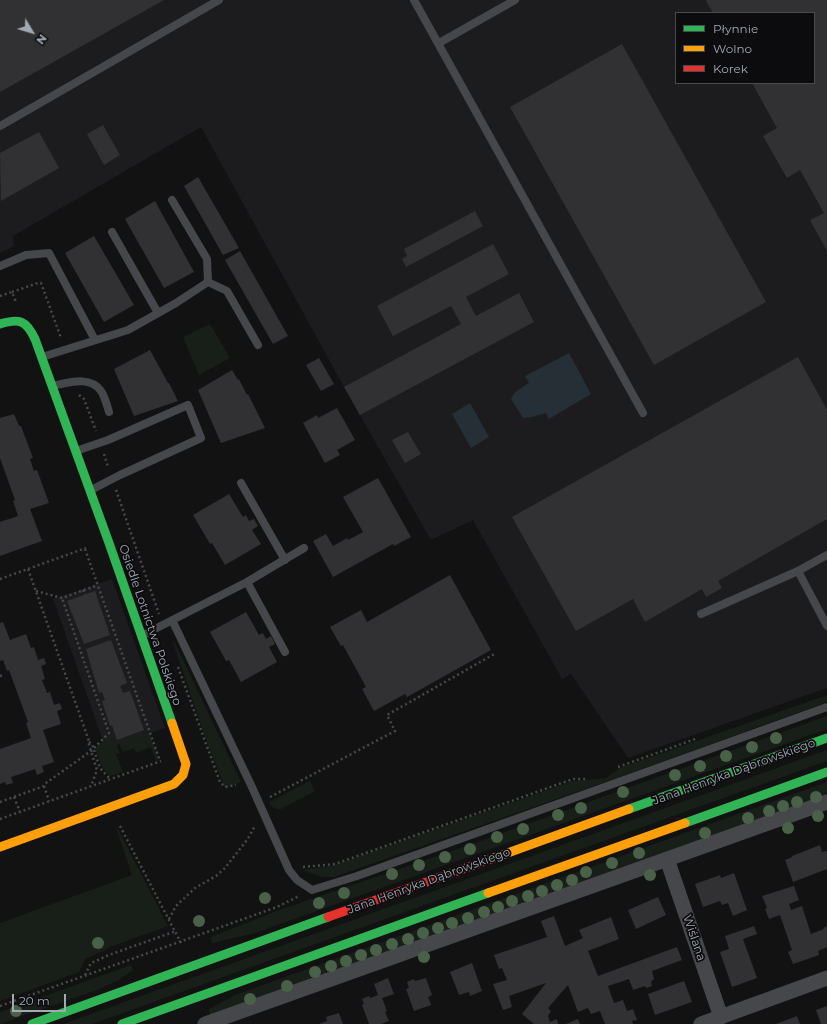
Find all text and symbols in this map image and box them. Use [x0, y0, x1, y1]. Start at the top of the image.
north arrow [12, 12, 52, 52]
legend [675, 12, 815, 84]
text: Płynnie [713, 21, 758, 36]
text: N [33, 32, 50, 47]
text: Wolno [713, 41, 752, 56]
text: Korek [713, 61, 748, 76]
street label: Osiedle Lotnictwa Polskiego [116, 543, 184, 707]
street label: Jana Henryka Dąbrowskiego [651, 736, 817, 808]
street label: Jana Henryka Dąbrowskiego [346, 845, 512, 917]
street label: Wiślana [679, 913, 709, 963]
scale bar [14, 986, 68, 1012]
text: 20 m [19, 993, 50, 1008]

